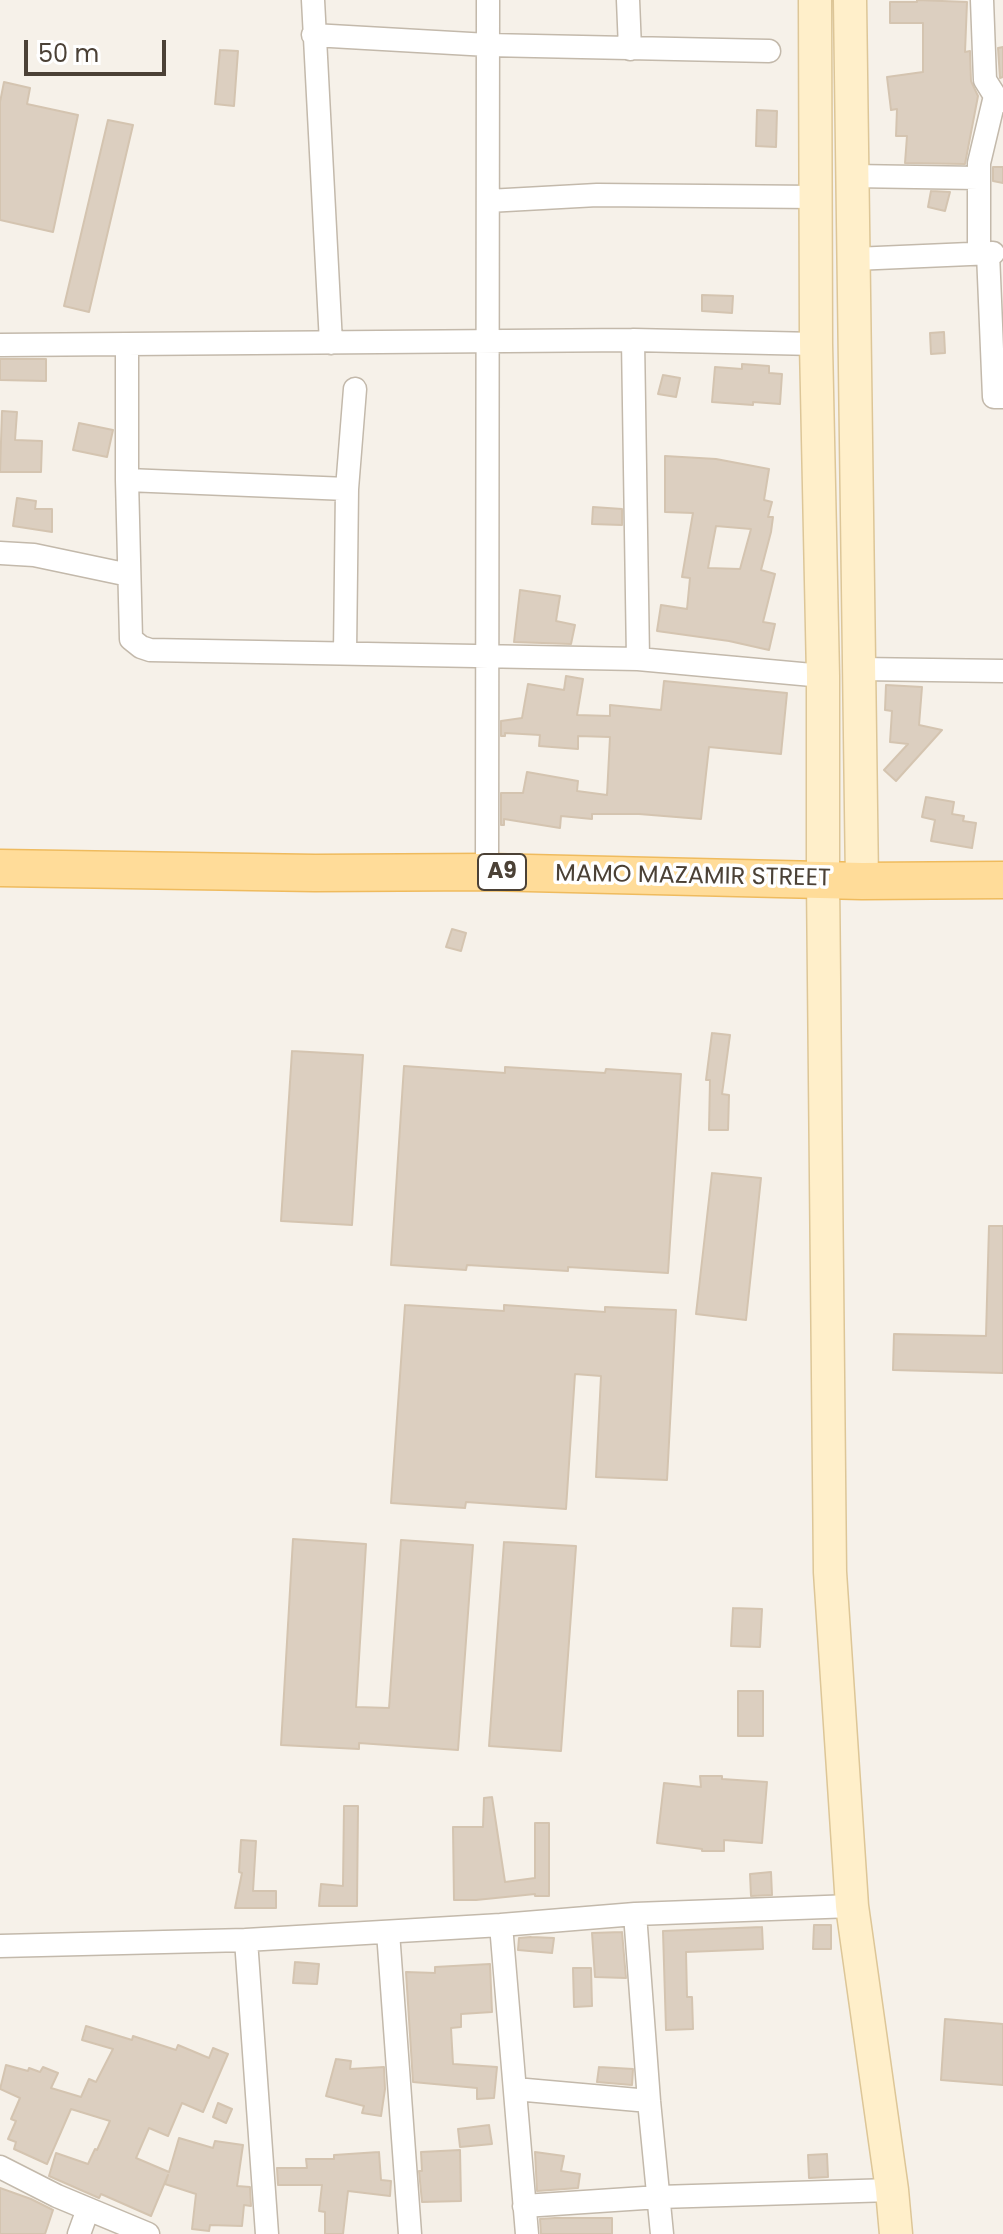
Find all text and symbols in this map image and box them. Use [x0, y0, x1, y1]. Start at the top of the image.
scale bar [28, 24, 170, 74]
text: 50 m [38, 37, 99, 70]
road number: A9 [478, 854, 526, 890]
street label: MAMO MAZAMIR STREET [555, 860, 831, 894]

